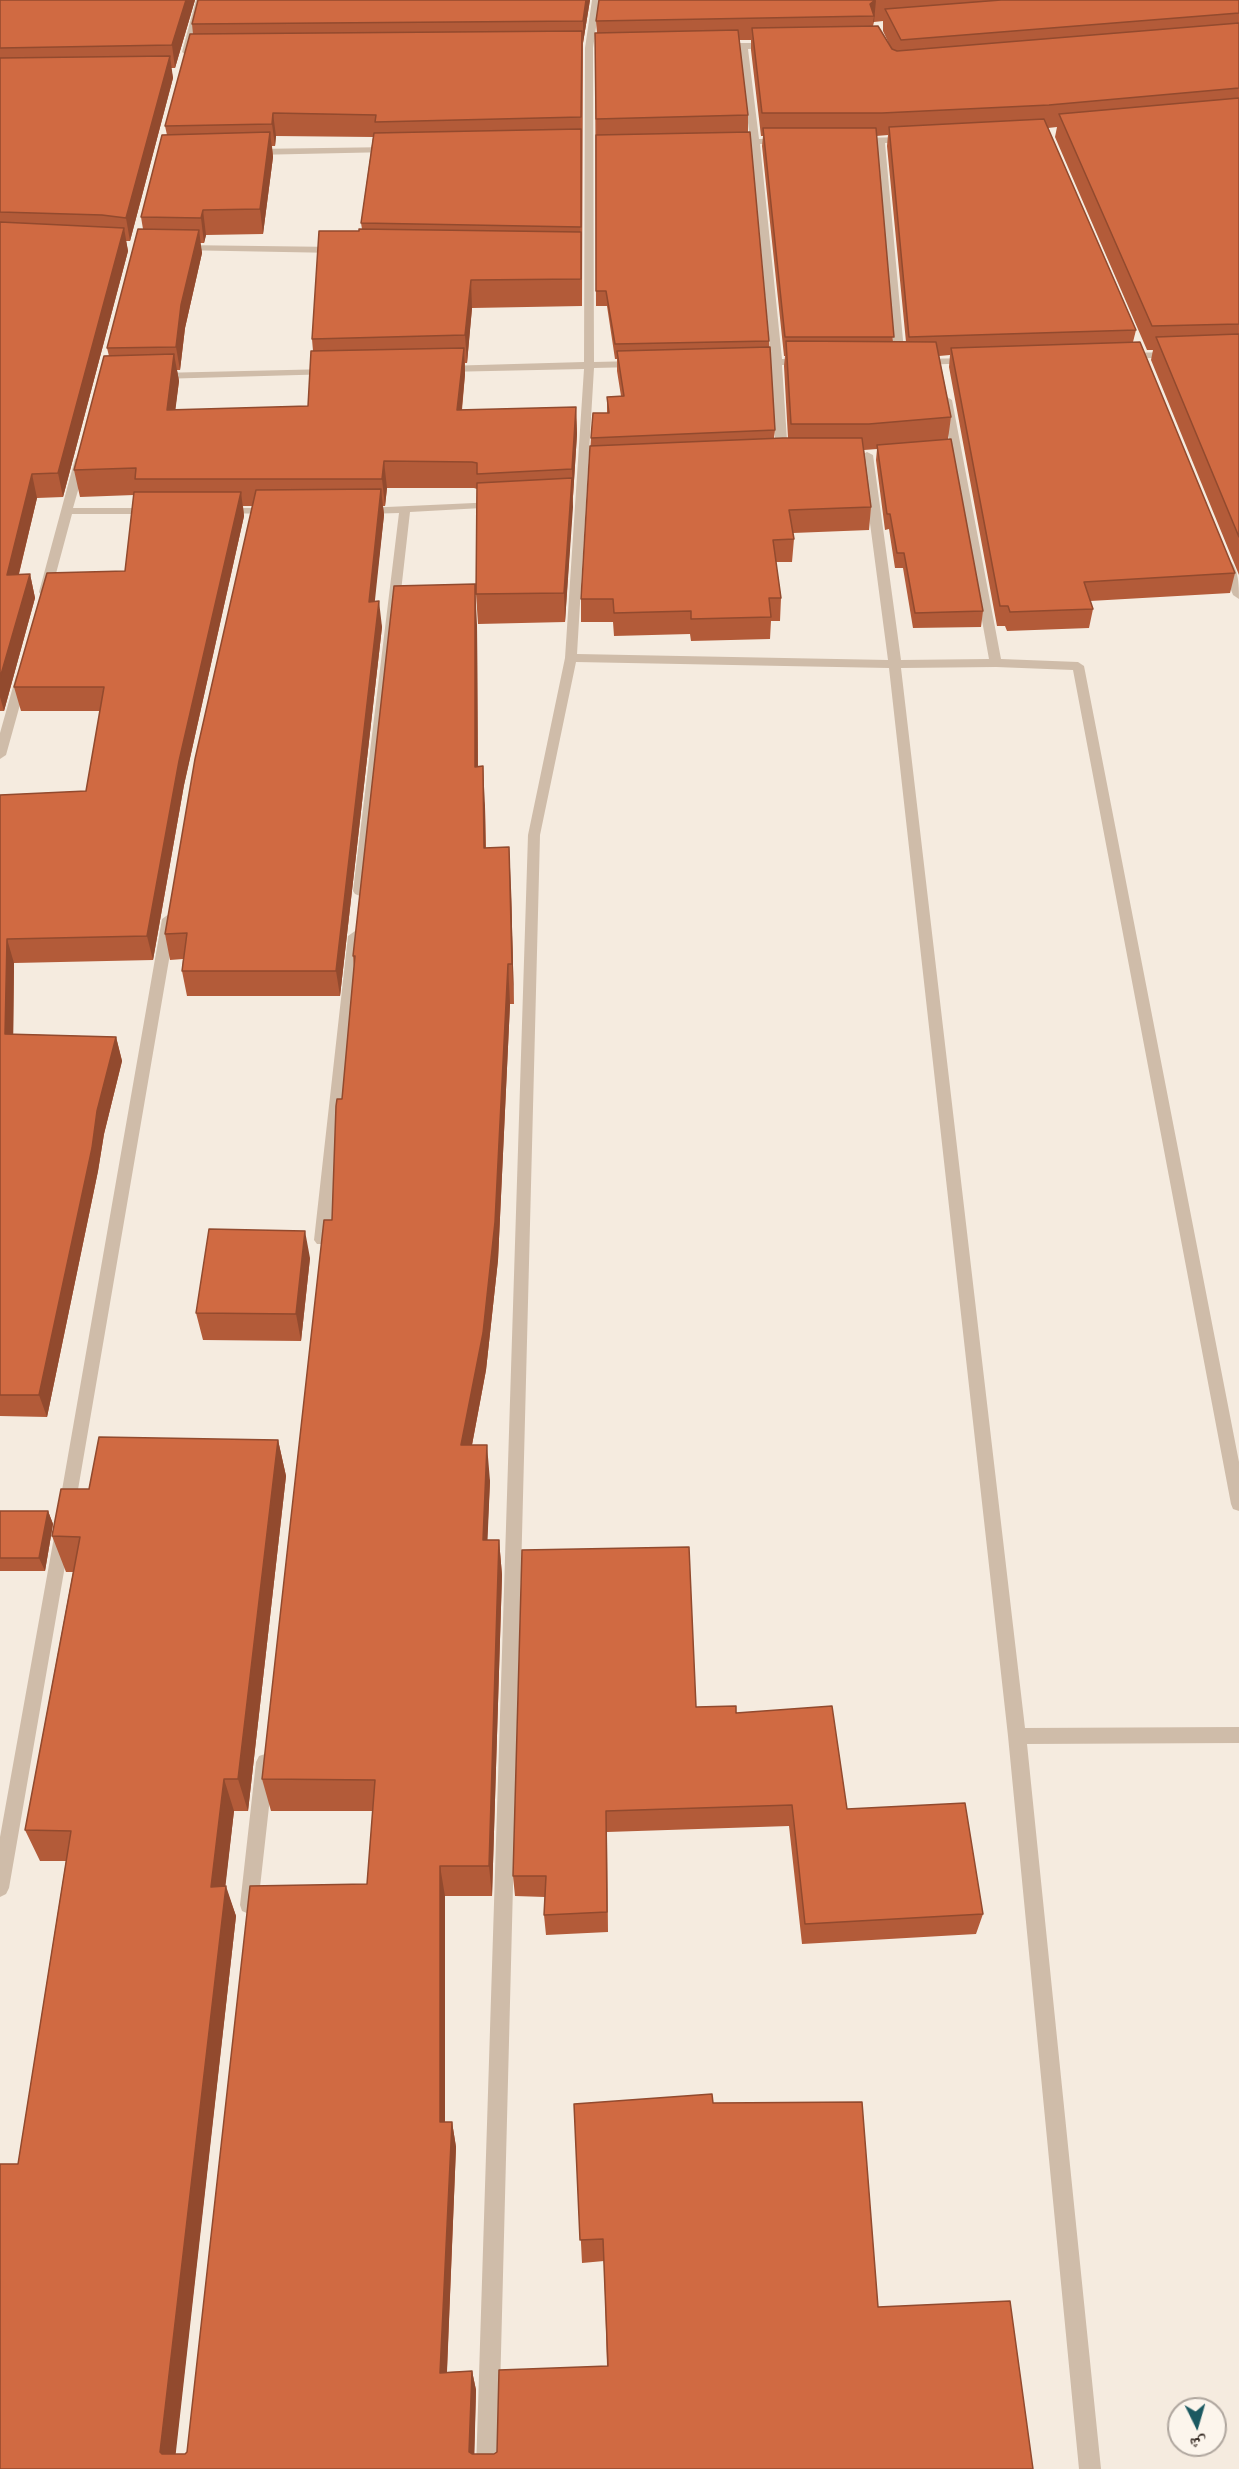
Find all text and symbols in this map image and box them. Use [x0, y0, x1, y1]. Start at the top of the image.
north arrow [1167, 2397, 1227, 2457]
text: ش [1189, 2432, 1208, 2454]

